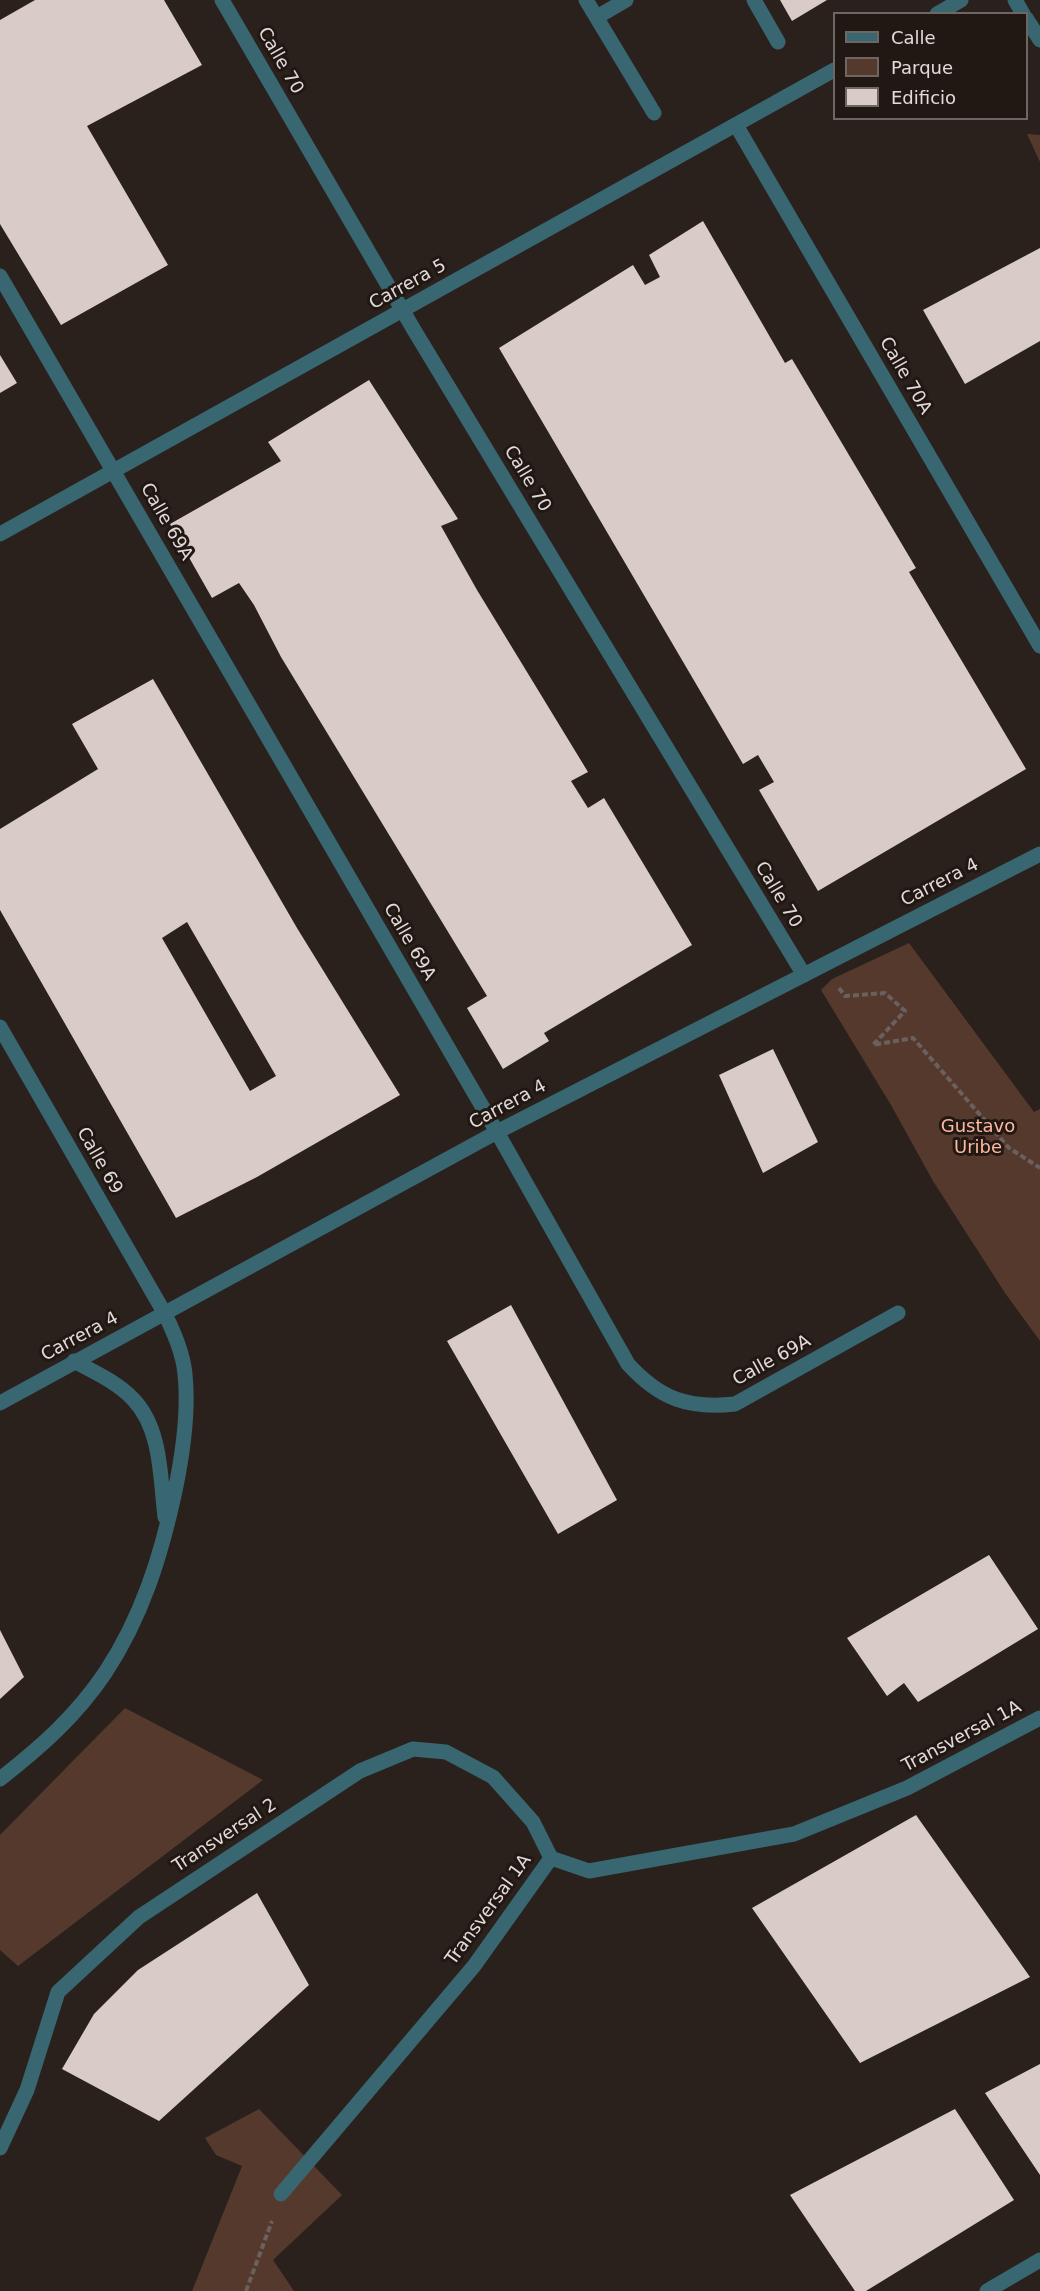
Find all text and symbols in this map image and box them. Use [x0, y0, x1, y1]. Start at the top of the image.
legend [833, 12, 1028, 120]
street label: Calle 70 [252, 24, 308, 98]
text: Calle [891, 27, 936, 48]
text: Parque [891, 57, 953, 78]
text: Edificio [891, 87, 956, 108]
street label: Carrera 5 [366, 255, 450, 315]
street label: Calle 70A [874, 334, 936, 418]
street label: Calle 70 [499, 442, 555, 516]
street label: Calle 69A [135, 480, 197, 564]
street label: Carrera 4 [898, 854, 982, 912]
street label: Calle 70 [750, 858, 806, 932]
street label: Calle 69A [378, 900, 440, 984]
street label: Carrera 4 [466, 1076, 550, 1134]
park label: Gustavo Uribe [941, 1116, 1015, 1158]
street label: Calle 69 [71, 1124, 127, 1198]
street label: Carrera 4 [38, 1308, 122, 1366]
street label: Calle 69A [729, 1331, 815, 1391]
street label: Transversal 1A [899, 1697, 1025, 1777]
street label: Transversal 2 [169, 1794, 281, 1878]
street label: Transversal 1A [442, 1850, 536, 1970]

